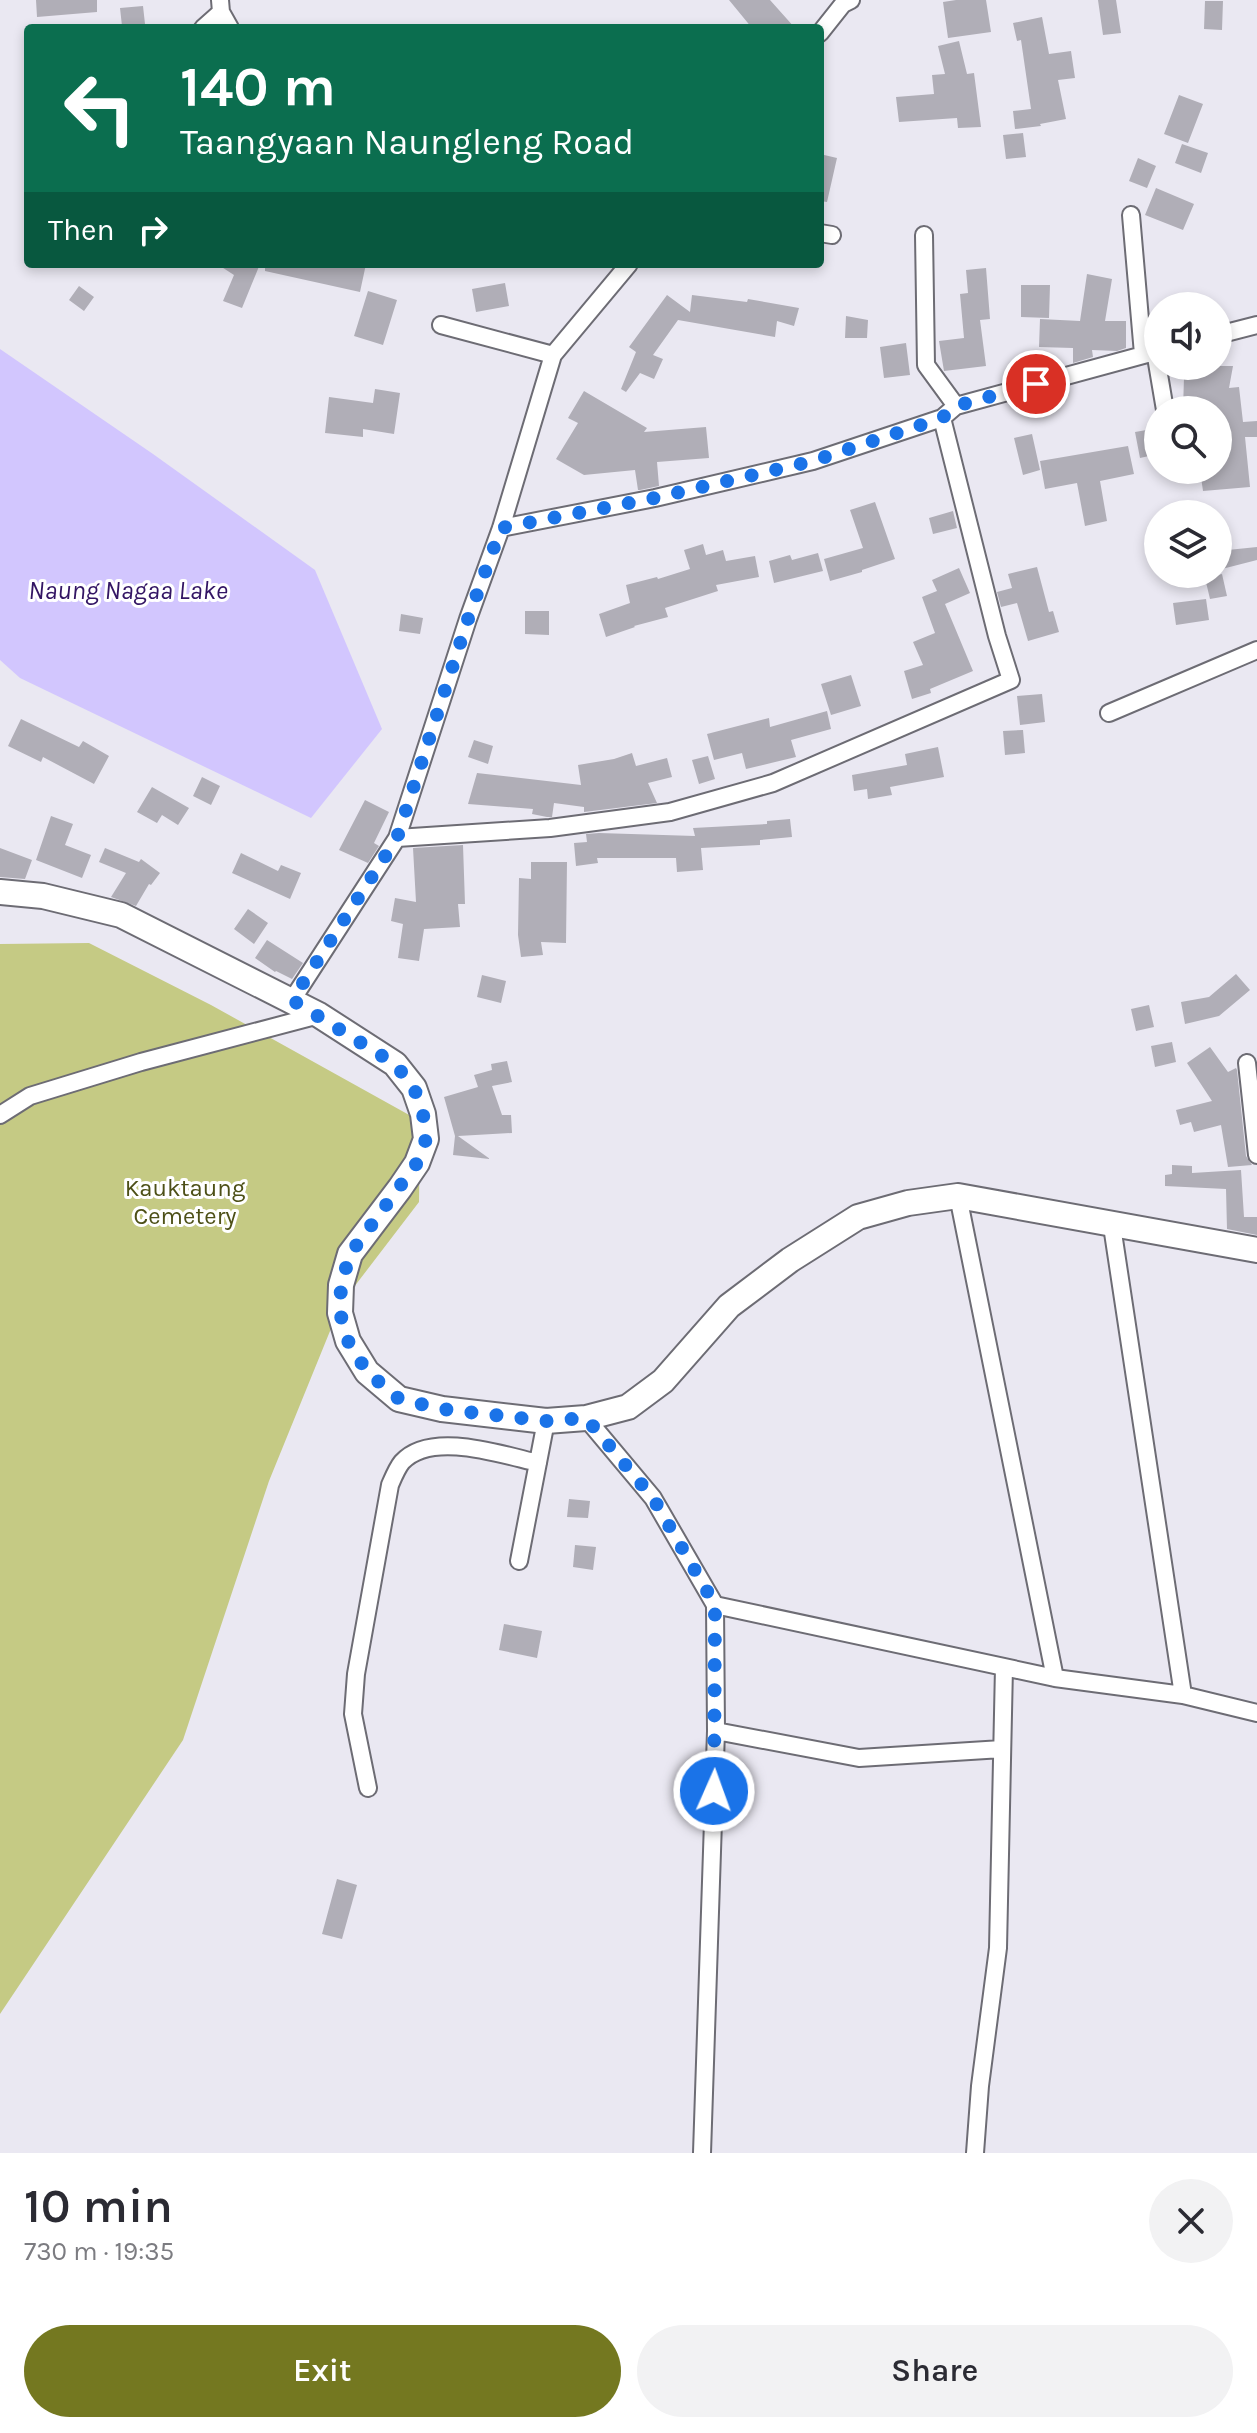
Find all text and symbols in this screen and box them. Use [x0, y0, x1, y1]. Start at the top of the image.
text: 140 m [180, 54, 336, 119]
icon: left [48, 56, 152, 160]
text: Taangyaan Naungleng Road [180, 121, 634, 163]
icon: right [131, 208, 175, 252]
text: Then [48, 212, 115, 248]
map controls [1144, 292, 1232, 588]
button: sound [1144, 292, 1232, 380]
pin [1002, 350, 1070, 418]
icon: arrive [1014, 362, 1058, 406]
button: search [1144, 396, 1232, 484]
button: layers [1144, 500, 1232, 588]
water label: Naung Nagaa Lake [28, 575, 228, 606]
park label: Kauktaung Cemetery [125, 1174, 246, 1230]
position arrow [672, 1749, 756, 1833]
text: 10 min [24, 2178, 173, 2234]
button: close [1149, 2179, 1233, 2263]
text: 730 m · 19:35 [24, 2236, 174, 2267]
button: Exit [24, 2325, 621, 2417]
button: Share [637, 2325, 1233, 2417]

